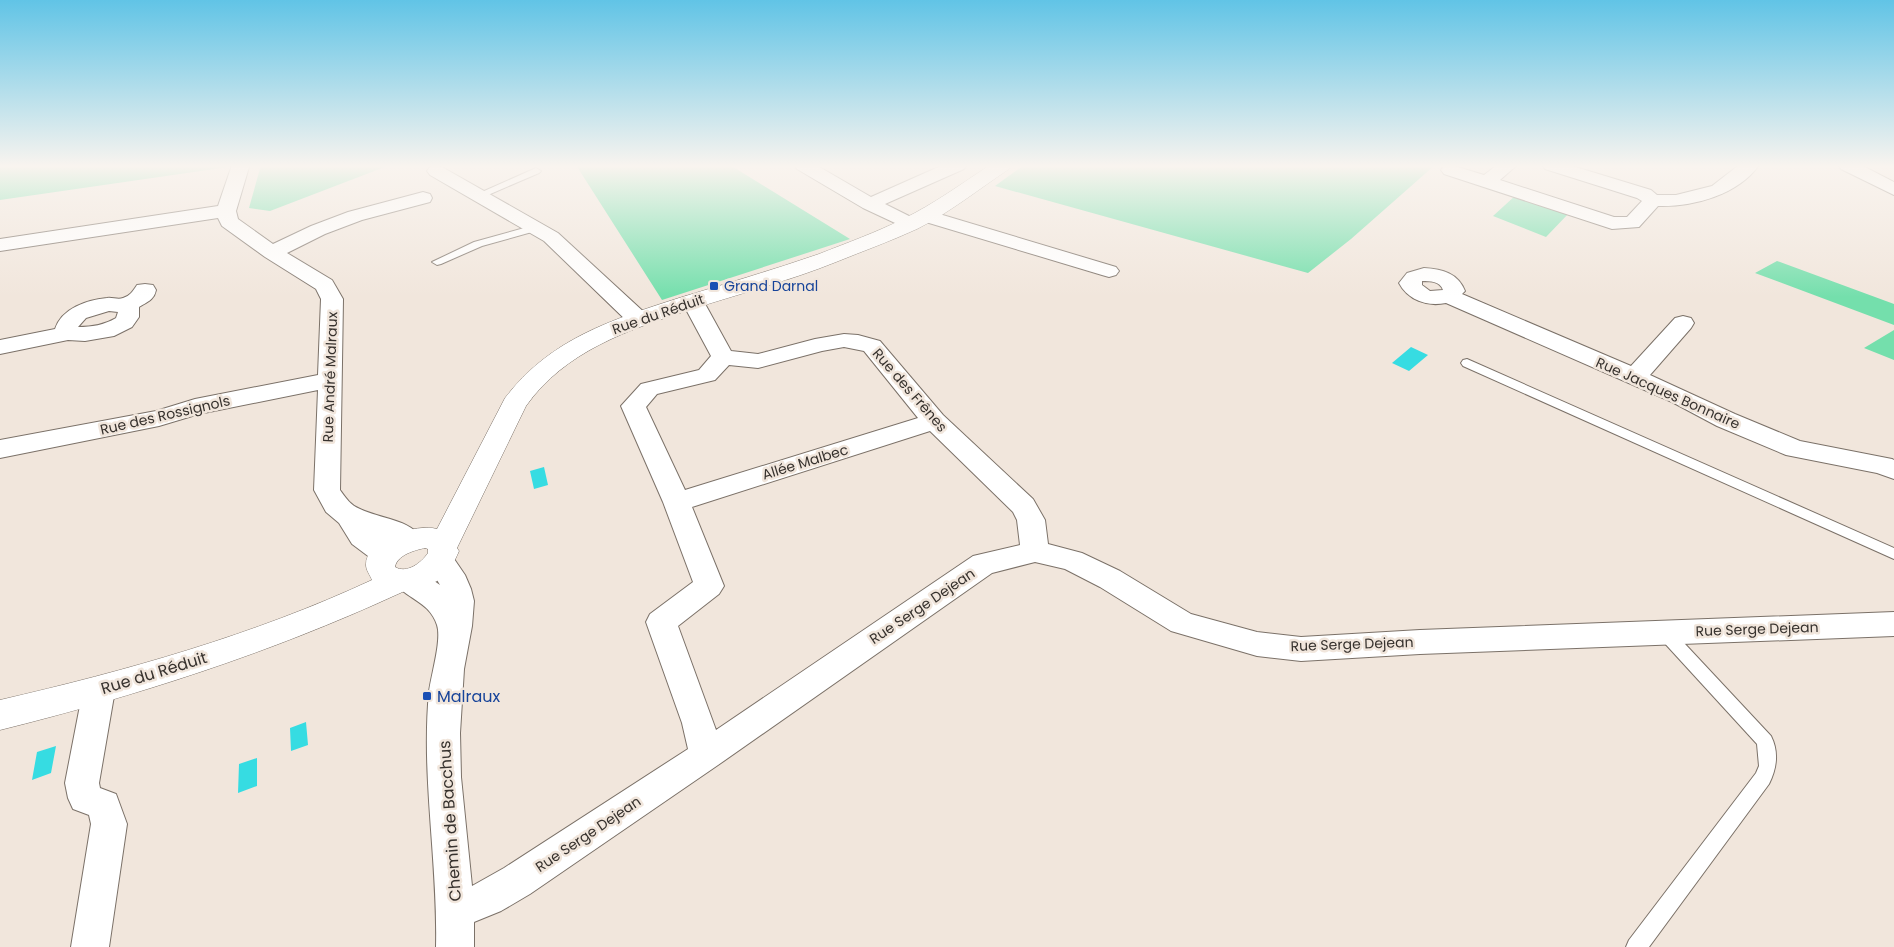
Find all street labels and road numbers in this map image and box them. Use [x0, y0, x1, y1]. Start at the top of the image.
street label: Rue du Réduit [609, 289, 707, 339]
street label: Rue André Malraux [318, 311, 342, 443]
street label: Rue des Frênes [868, 344, 952, 436]
street label: Rue Jacques Bonnaire [1593, 352, 1743, 434]
street label: Rue des Rossignols [98, 390, 232, 440]
street label: Allée Malbec [760, 439, 850, 485]
street label: Rue Serge Dejean [865, 563, 979, 649]
street label: Rue Serge Dejean [1695, 617, 1819, 641]
street label: Rue Serge Dejean [1290, 632, 1414, 656]
street label: Rue du Réduit [98, 646, 210, 700]
street label: Chemin de Bacchus [433, 740, 467, 902]
street label: Rue Serge Dejean [531, 791, 645, 877]

